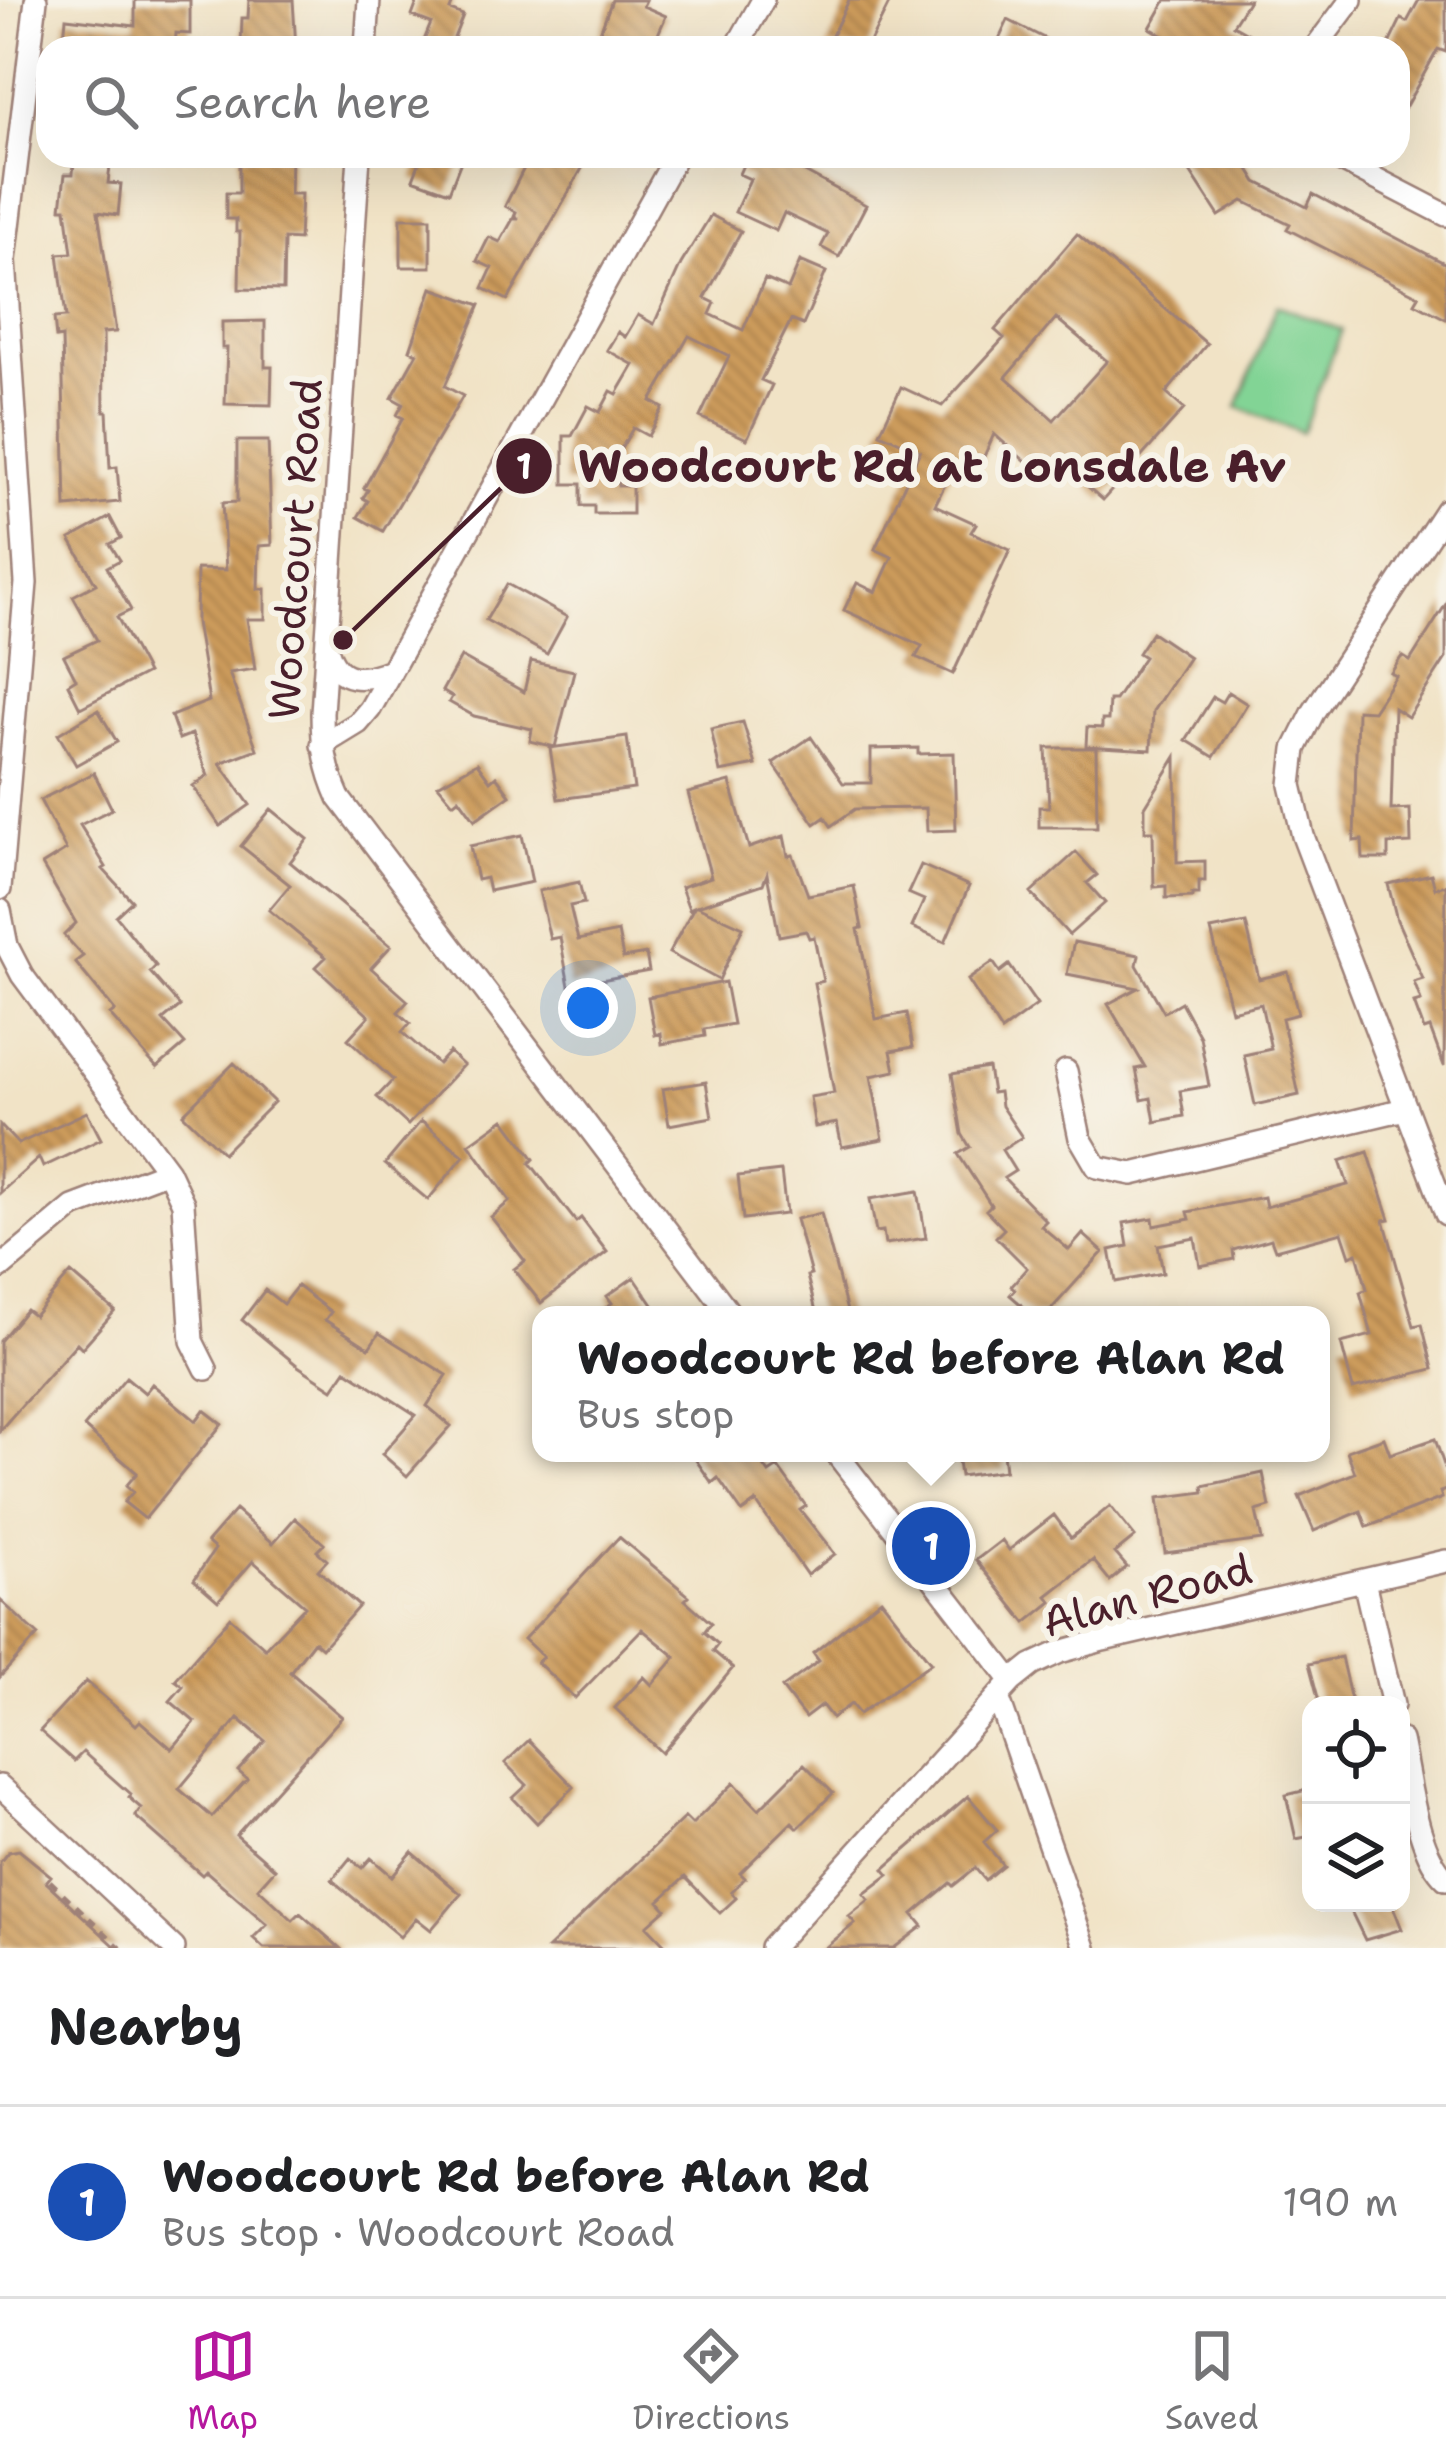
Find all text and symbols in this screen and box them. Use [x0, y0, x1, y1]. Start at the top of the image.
search box [36, 36, 1410, 168]
icon: search [78, 69, 144, 135]
text: Search here [174, 72, 431, 132]
street label: Woodcourt Road [255, 376, 335, 722]
callout: Woodcourt Rd at Lonsdale Av [494, 426, 1311, 507]
text: Woodcourt Rd at Lonsdale Av [578, 436, 1286, 496]
text: 1 [516, 442, 532, 491]
your location [558, 978, 618, 1038]
popup [532, 1306, 1330, 1462]
text: Woodcourt Rd before Alan Rd [577, 1328, 1285, 1388]
text: Bus stop [577, 1388, 734, 1440]
pin: 1 [892, 1501, 970, 1591]
street label: Alan Road [1036, 1540, 1258, 1650]
map controls [1302, 1696, 1410, 1912]
button: locate [1302, 1696, 1410, 1804]
button: layers [1302, 1804, 1410, 1912]
text: Nearby [48, 1992, 243, 2060]
text: Woodcourt Rd before Alan Rd [162, 2146, 870, 2206]
text: 1 [78, 2176, 96, 2228]
text: 190 m [1282, 2176, 1398, 2228]
text: Bus stop · Woodcourt Road [162, 2206, 675, 2258]
tab: Map [187, 2323, 258, 2440]
tab: Directions [633, 2323, 790, 2440]
tab: Saved [1165, 2323, 1259, 2440]

